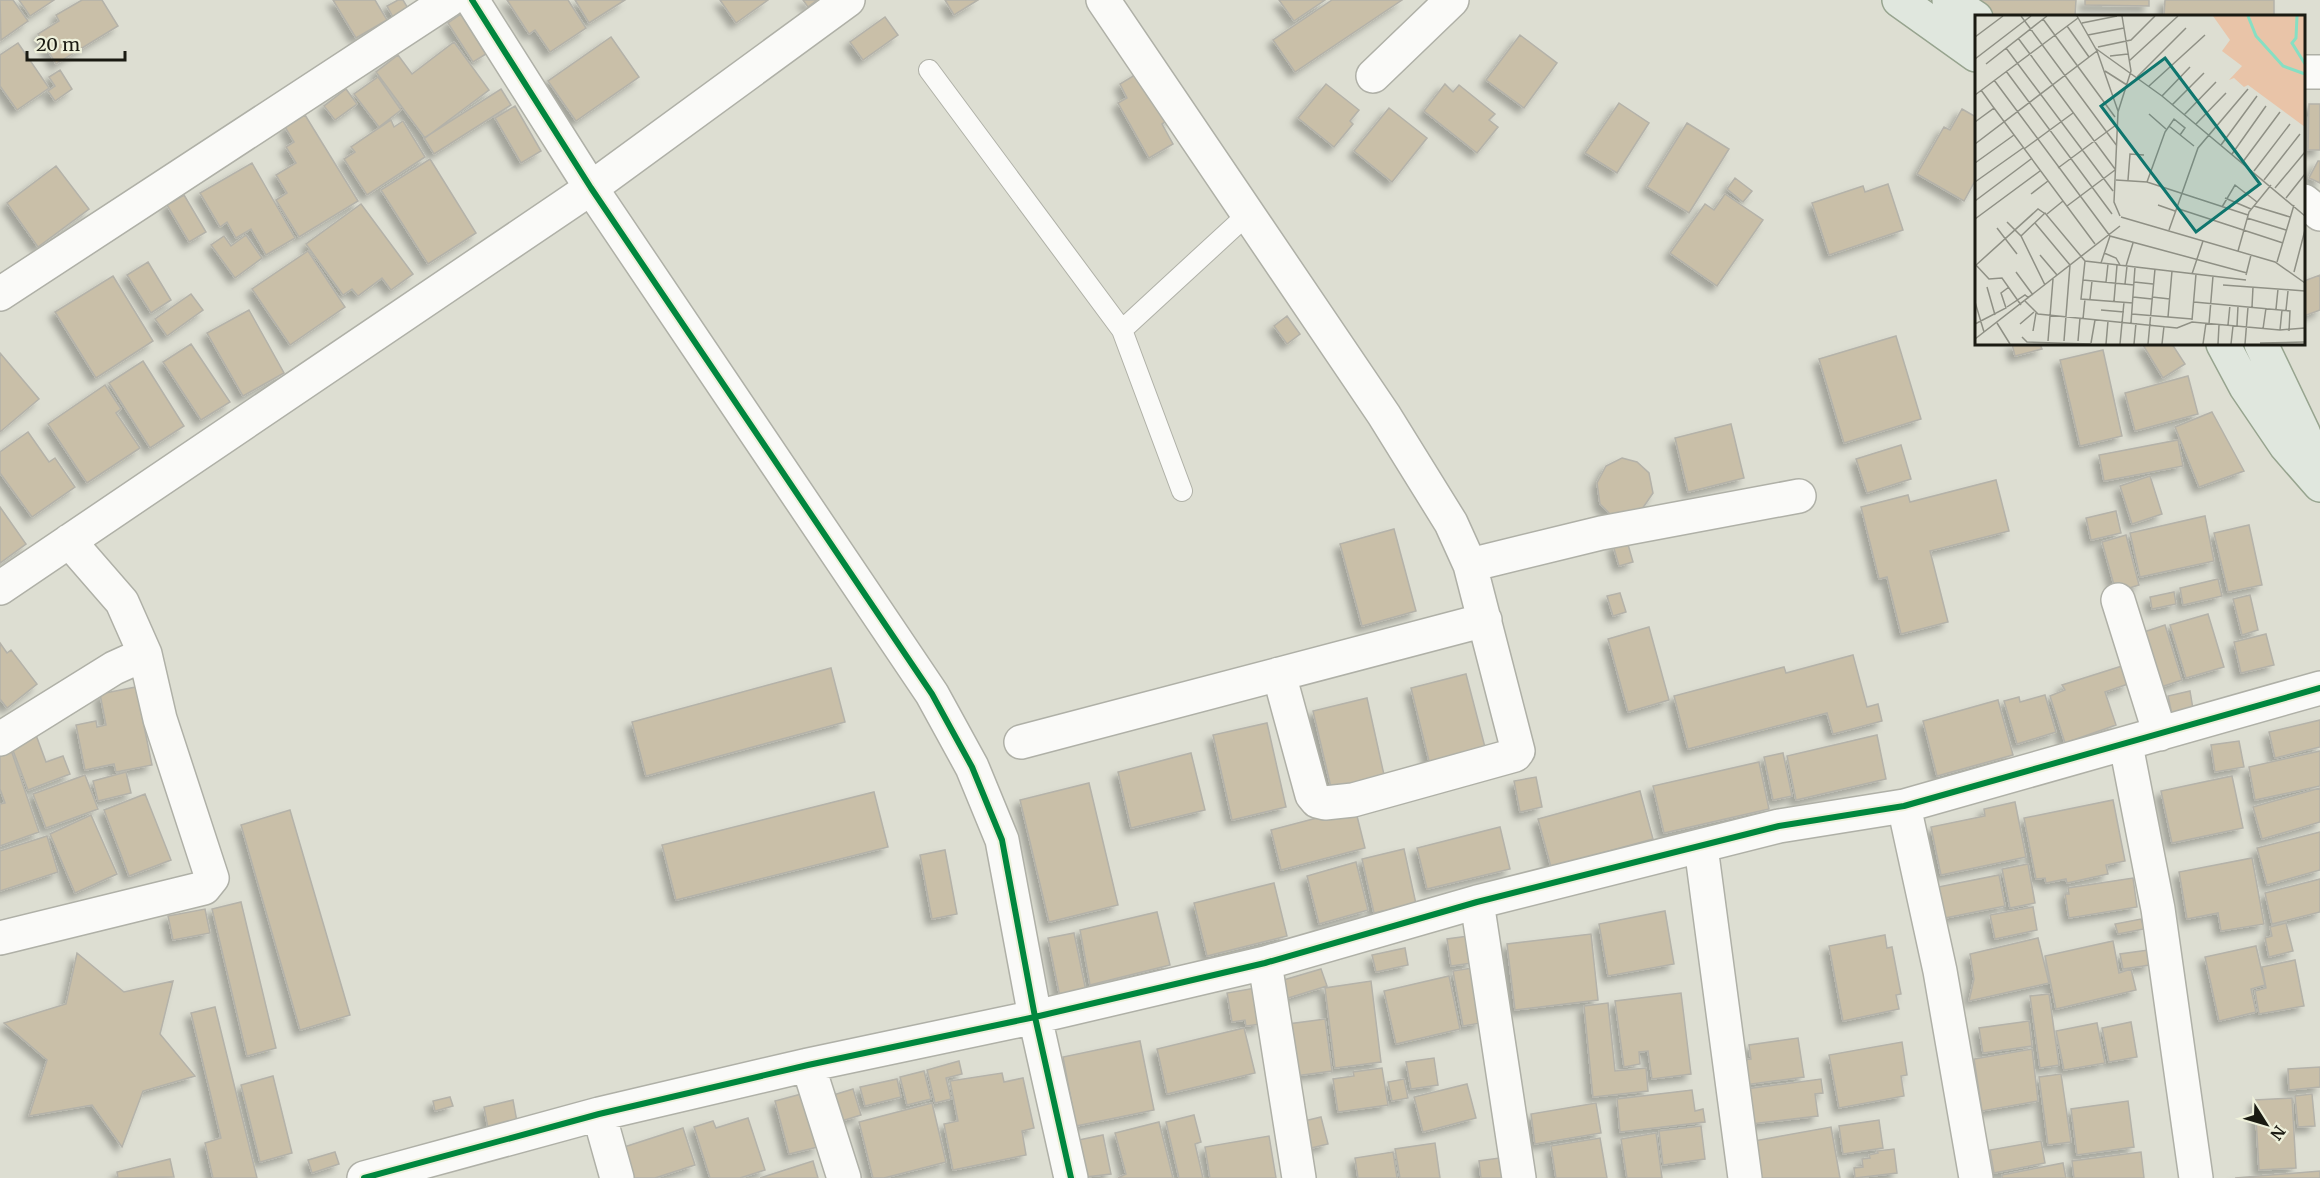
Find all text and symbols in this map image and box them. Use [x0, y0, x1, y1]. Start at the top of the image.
inset map [1975, 15, 2305, 345]
scale bar [27, 24, 124, 62]
text: 20 m [36, 33, 80, 56]
north arrow [2236, 1094, 2296, 1154]
text: N [2266, 1122, 2290, 1144]

